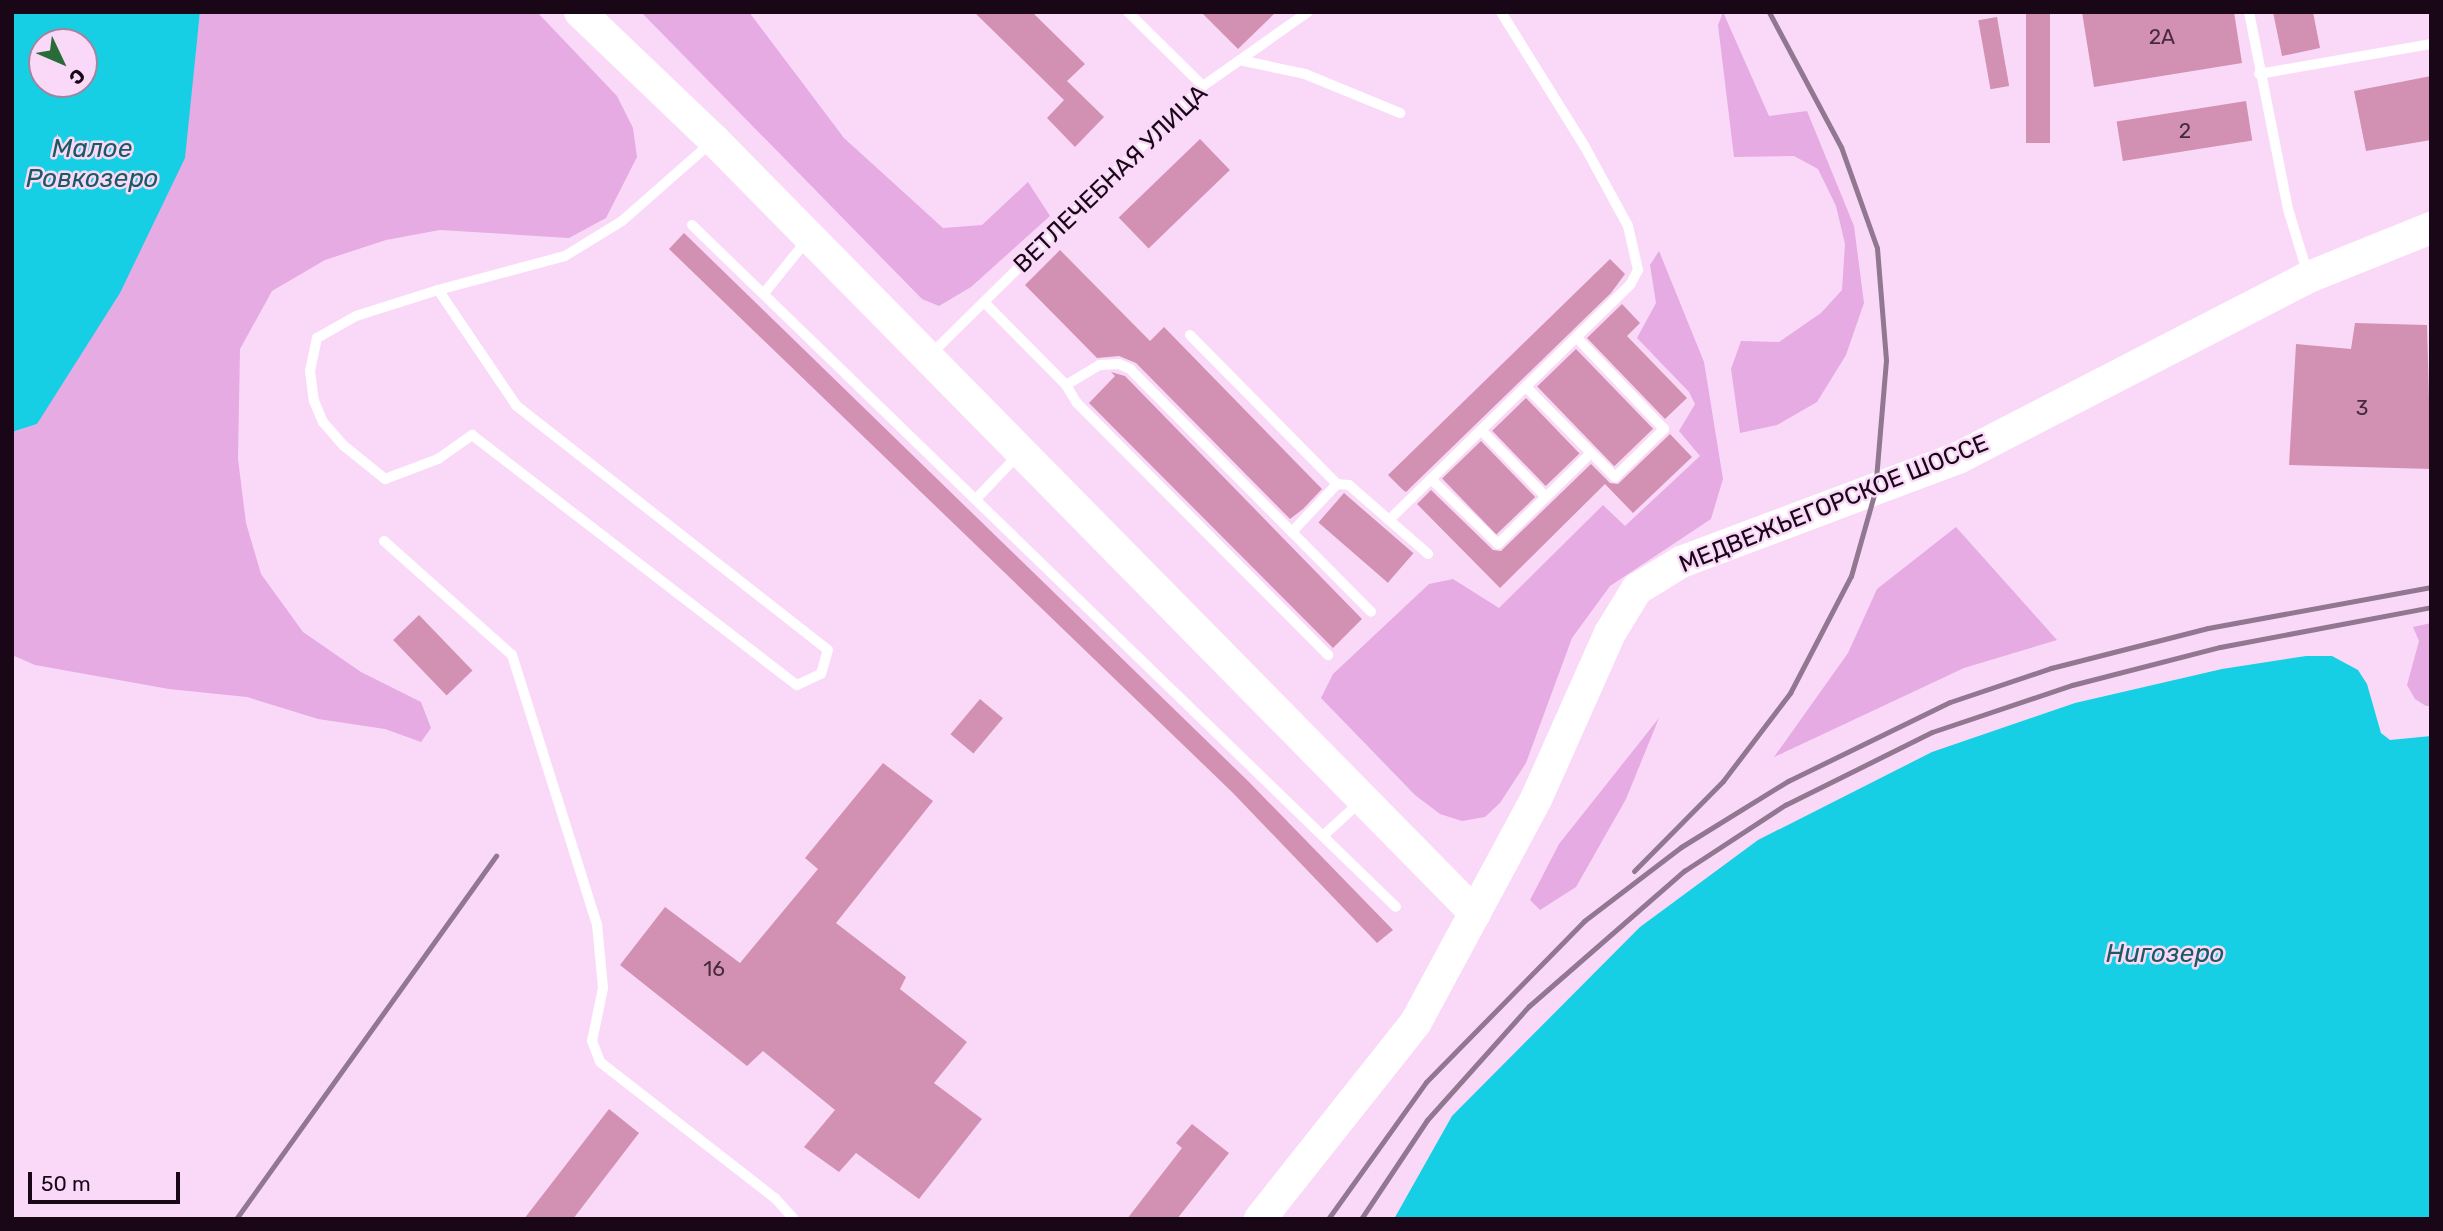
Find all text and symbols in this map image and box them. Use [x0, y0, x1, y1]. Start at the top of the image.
house number: 2А [2149, 24, 2175, 50]
north arrow [28, 28, 98, 98]
text: С [64, 64, 90, 89]
street label: ВЕТЛЕЧЕБНАЯ УЛИЦА [1008, 79, 1214, 279]
house number: 2 [2179, 118, 2191, 144]
water label: Малое Ровкозеро [26, 133, 158, 194]
house number: 3 [2356, 395, 2368, 421]
street label: МЕДВЕЖЬЕГОРСКОЕ ШОССЕ [1675, 429, 1993, 579]
water label: Нигозеро [2106, 938, 2224, 970]
house number: 16 [703, 956, 725, 982]
scale bar [32, 1158, 184, 1202]
text: 50 m [41, 1171, 91, 1196]

